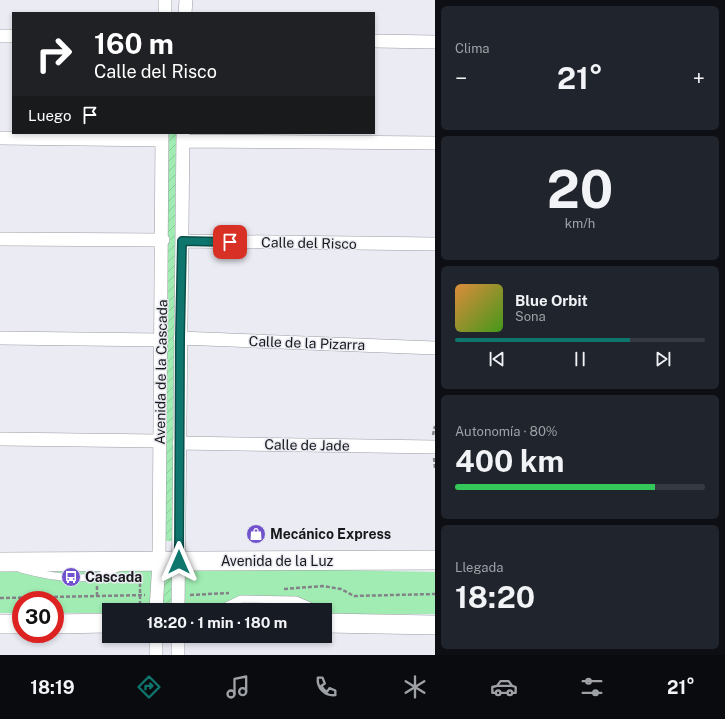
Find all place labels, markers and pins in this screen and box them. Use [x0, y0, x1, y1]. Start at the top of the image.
pin [213, 225, 247, 259]
shop icon: Mecánico Express [245, 523, 267, 545]
place label: Mecánico Express [270, 526, 391, 542]
bus stop icon: Cascada [60, 566, 82, 588]
place label: Cascada [85, 569, 142, 585]

